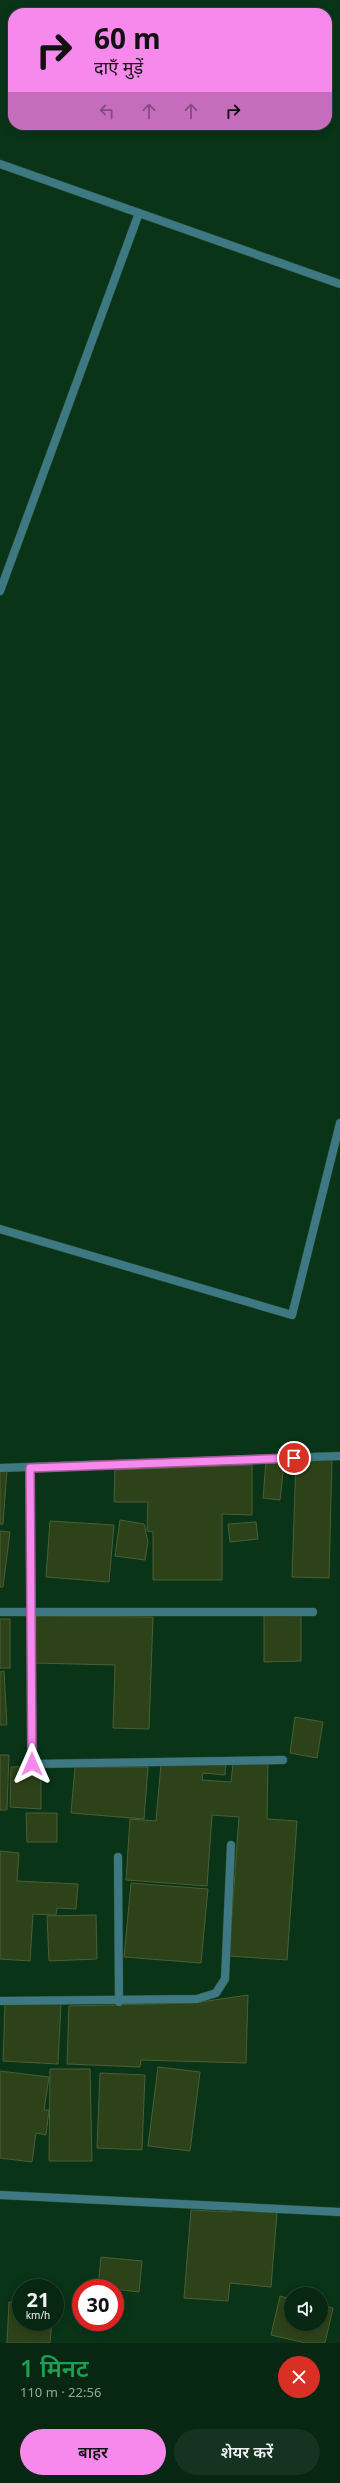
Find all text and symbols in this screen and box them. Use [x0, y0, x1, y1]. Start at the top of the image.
text: 60 m [94, 19, 161, 57]
icon: right [28, 24, 80, 76]
text: दाएँ मुड़ें [94, 55, 143, 79]
icon: left [96, 100, 118, 122]
icon: ahead [138, 100, 160, 122]
icon: ahead [180, 100, 202, 122]
icon: right [222, 100, 244, 122]
pin [277, 1441, 311, 1475]
icon: arrive [283, 1447, 305, 1469]
position arrow [11, 1743, 53, 1785]
speed limit sign: 30 [72, 2279, 124, 2331]
text: 21 [27, 2286, 49, 2313]
map controls [284, 2287, 328, 2331]
button: sound [284, 2287, 328, 2331]
text: km/h [26, 2308, 50, 2322]
text: 1 मिनट [20, 2351, 89, 2384]
button: close [278, 2356, 320, 2398]
text: 110 m · 22:56 [20, 2383, 101, 2401]
button: बाहर [20, 2429, 166, 2475]
button: शेयर करें [174, 2429, 320, 2475]

